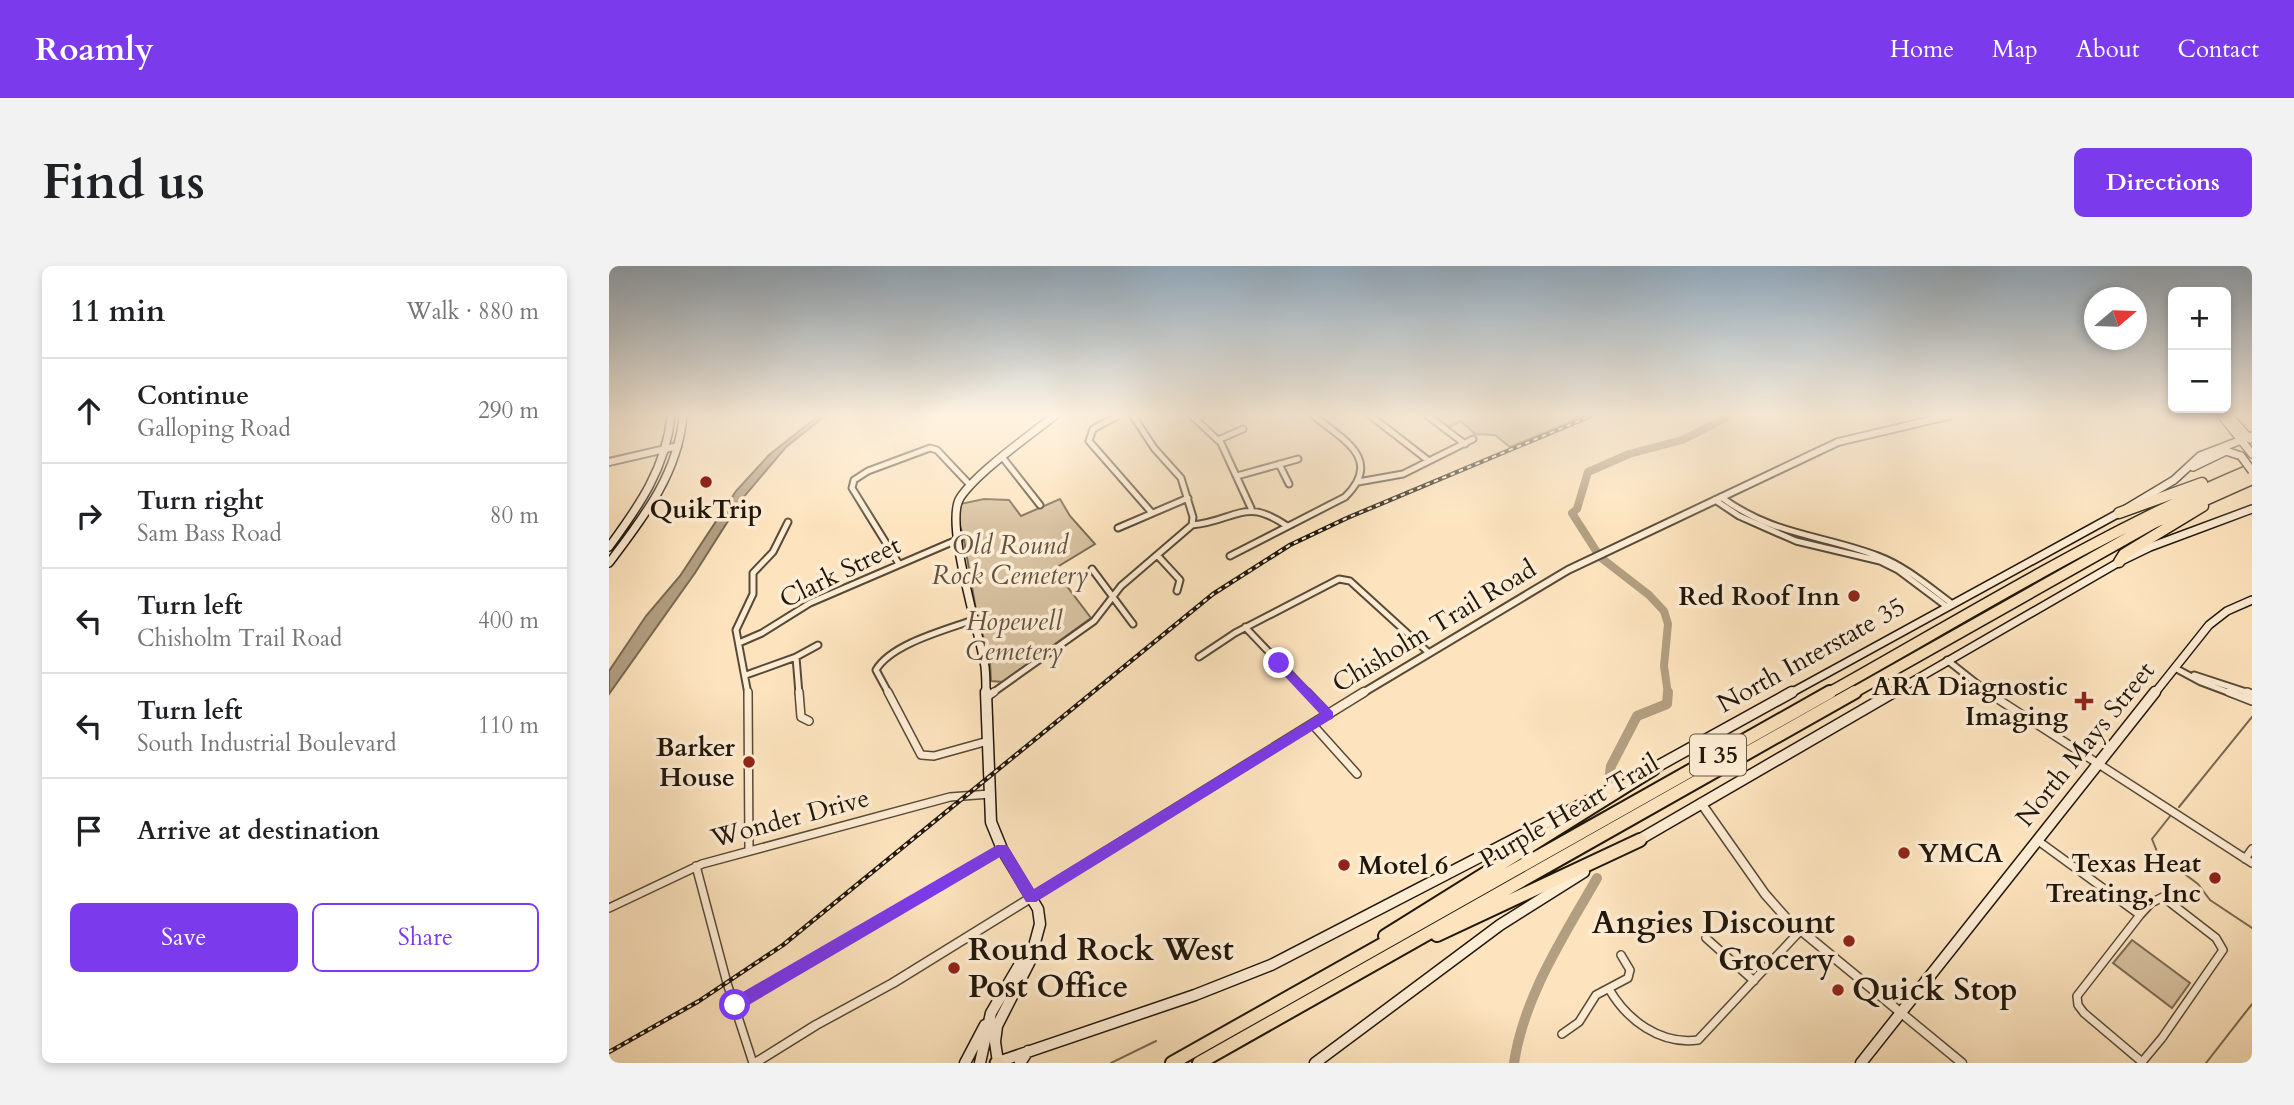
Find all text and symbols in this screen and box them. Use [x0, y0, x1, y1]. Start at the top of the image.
text: Roamly [35, 27, 154, 72]
text: Home [1890, 33, 1954, 66]
text: Map [1992, 33, 2038, 66]
text: About [2076, 33, 2140, 66]
text: Contact [2178, 33, 2259, 66]
button: Directions [2074, 148, 2252, 217]
text: Find us [42, 149, 205, 216]
north arrow [2084, 287, 2147, 350]
map controls [2168, 287, 2231, 413]
button: + [2168, 287, 2231, 350]
text: 11 min [70, 291, 165, 332]
text: Walk · 880 m [406, 296, 539, 327]
button: − [2168, 350, 2231, 413]
text: Continue [137, 378, 249, 413]
icon: ahead [70, 392, 108, 430]
text: 290 m [478, 395, 539, 426]
text: Galloping Road [137, 413, 291, 444]
marker: QuikTrip [698, 474, 714, 490]
text: Turn right [137, 483, 264, 518]
place label: QuikTrip [649, 492, 763, 527]
icon: right [70, 497, 108, 535]
text: 80 m [490, 500, 539, 531]
text: Sam Bass Road [137, 518, 282, 549]
street label: Clark Street [774, 528, 906, 616]
park label: Old Round Rock Cemetery [932, 528, 1089, 593]
street label: Chisholm Trail Road [1326, 551, 1543, 701]
place label: Red Roof Inn [1678, 579, 1840, 614]
text: Turn left [137, 588, 242, 623]
marker: Red Roof Inn [1846, 588, 1862, 604]
street label: North Interstate 35 [1711, 589, 1911, 721]
icon: left [70, 602, 108, 640]
park label: Hopewell Cemetery [965, 604, 1063, 669]
text: 400 m [478, 605, 539, 636]
text: Chisholm Trail Road [137, 623, 342, 654]
route end [1263, 647, 1294, 678]
street label: North Mays Street [2008, 654, 2162, 834]
place label: ARA Diagnostic Imaging [1872, 669, 2068, 734]
marker: ARA Diagnostic Imaging [2074, 691, 2094, 711]
text: Turn left [137, 693, 242, 728]
icon: left [70, 707, 108, 745]
text: 110 m [478, 710, 539, 741]
text: South Industrial Boulevard [137, 728, 396, 759]
place label: Barker House [656, 730, 736, 795]
road number: I 35 [1690, 734, 1746, 776]
street label: Purple Heart Trail [1473, 745, 1665, 877]
marker: Barker House [741, 754, 757, 770]
street label: Wonder Drive [706, 780, 873, 856]
icon: arrive [70, 812, 108, 850]
text: Arrive at destination [137, 813, 380, 848]
place label: YMCA [1918, 836, 2004, 871]
marker: YMCA [1896, 845, 1912, 861]
place label: Texas Heat Treating, Inc [2045, 846, 2201, 911]
place label: Motel 6 [1358, 848, 1448, 883]
marker: Motel 6 [1336, 857, 1352, 873]
marker: Texas Heat Treating, Inc [2207, 870, 2223, 886]
place label: Angies Discount Grocery [1592, 901, 1835, 982]
button: Save [70, 903, 298, 972]
button: Share [312, 903, 539, 972]
place label: Round Rock West Post Office [968, 928, 1234, 1009]
marker: Angies Discount Grocery [1841, 933, 1857, 949]
marker: Round Rock West Post Office [946, 960, 962, 976]
place label: Quick Stop [1852, 968, 2018, 1012]
marker: Quick Stop [1830, 982, 1846, 998]
route start [719, 989, 750, 1020]

